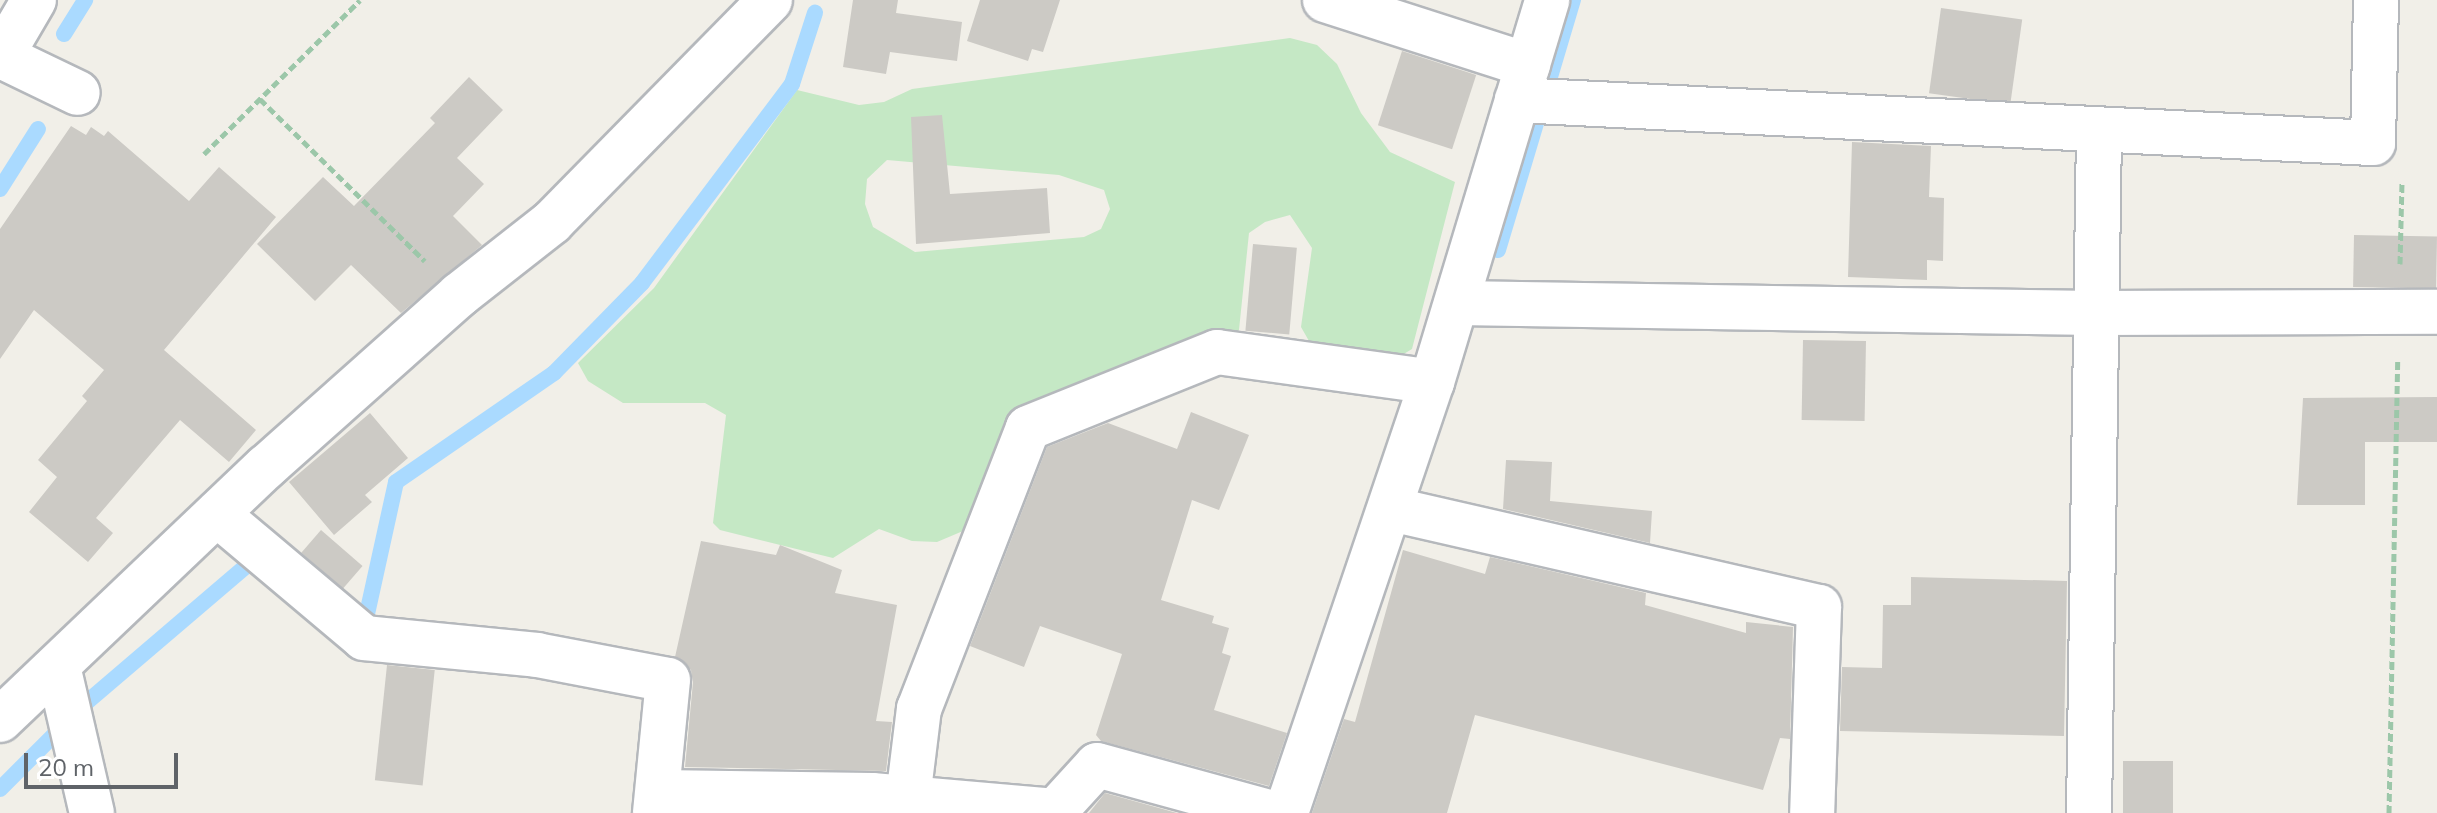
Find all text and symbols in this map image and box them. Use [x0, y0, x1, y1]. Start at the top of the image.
scale bar [28, 737, 182, 787]
text: 20 m [38, 752, 94, 782]

